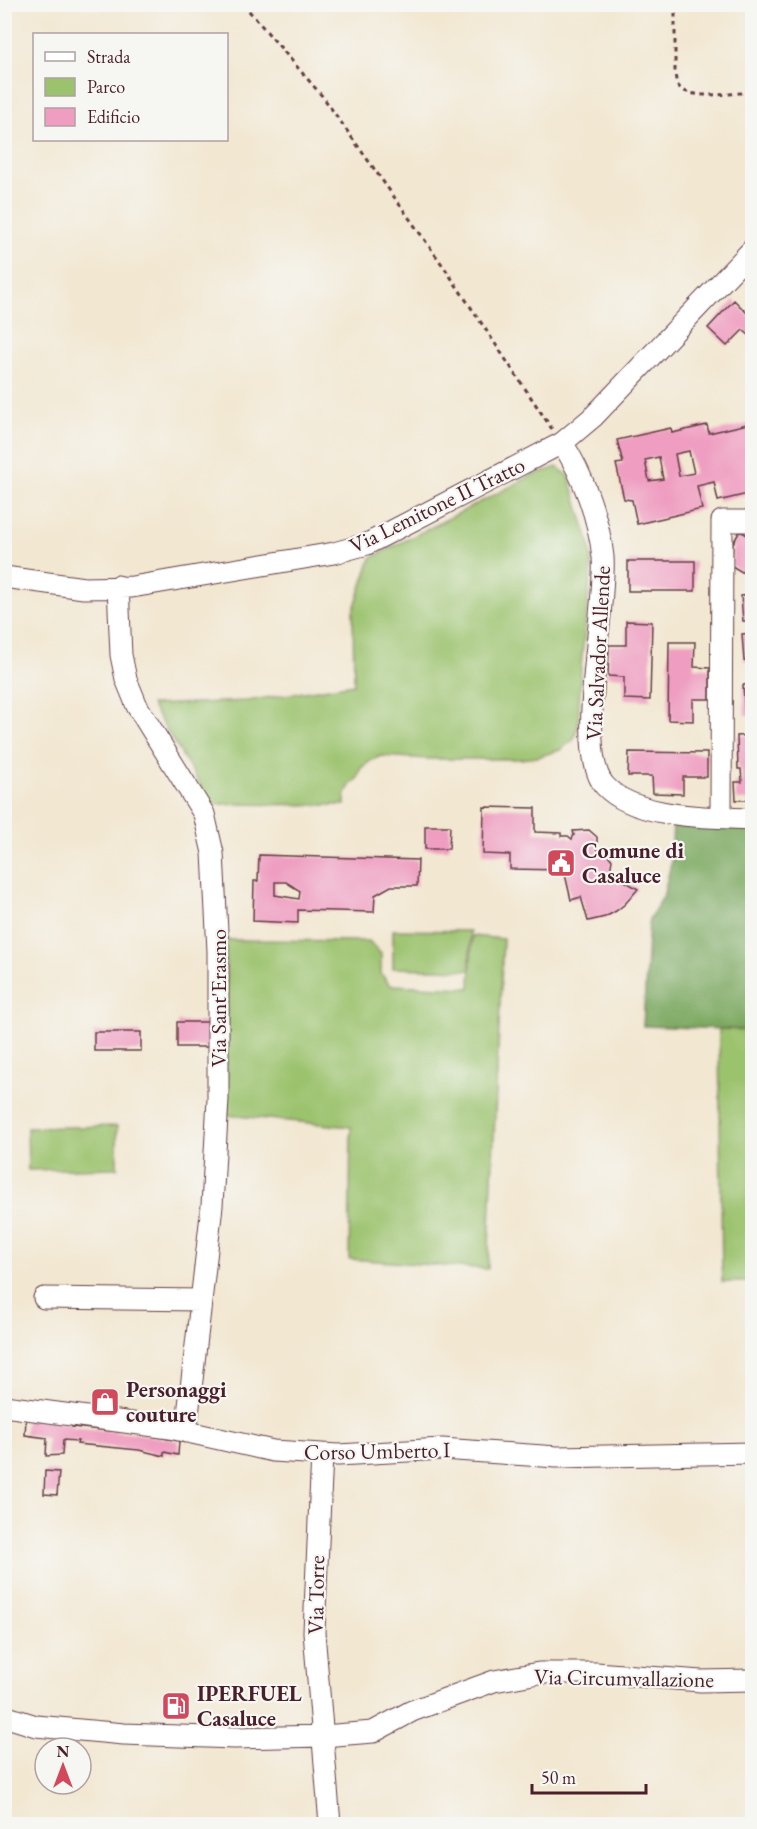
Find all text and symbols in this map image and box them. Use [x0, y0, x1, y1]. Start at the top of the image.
legend [33, 33, 228, 141]
text: Strada [87, 45, 131, 68]
text: Parco [87, 75, 125, 98]
text: Edificio [87, 105, 140, 128]
street label: Via Lemitone II Tratto [344, 450, 530, 560]
street label: Via Salvador Allende [579, 565, 617, 741]
place label: Comune di Casaluce [582, 836, 685, 890]
public building icon: Comune di Casaluce [545, 847, 577, 879]
street label: Via Sant'Erasmo [204, 929, 233, 1067]
place label: Personaggi couture [126, 1375, 227, 1429]
shop icon: Personaggi couture [89, 1386, 121, 1418]
street label: Corso Umberto I [303, 1435, 451, 1467]
street label: Via Torre [301, 1555, 331, 1635]
street label: Via Circumvallazione [534, 1662, 715, 1694]
place label: IPERFUEL Casaluce [197, 1679, 302, 1733]
fuel station icon: IPERFUEL Casaluce [160, 1690, 192, 1722]
north arrow [33, 1736, 93, 1796]
text: N [57, 1741, 70, 1762]
scale bar [532, 1757, 646, 1795]
text: 50 m [541, 1766, 576, 1789]

